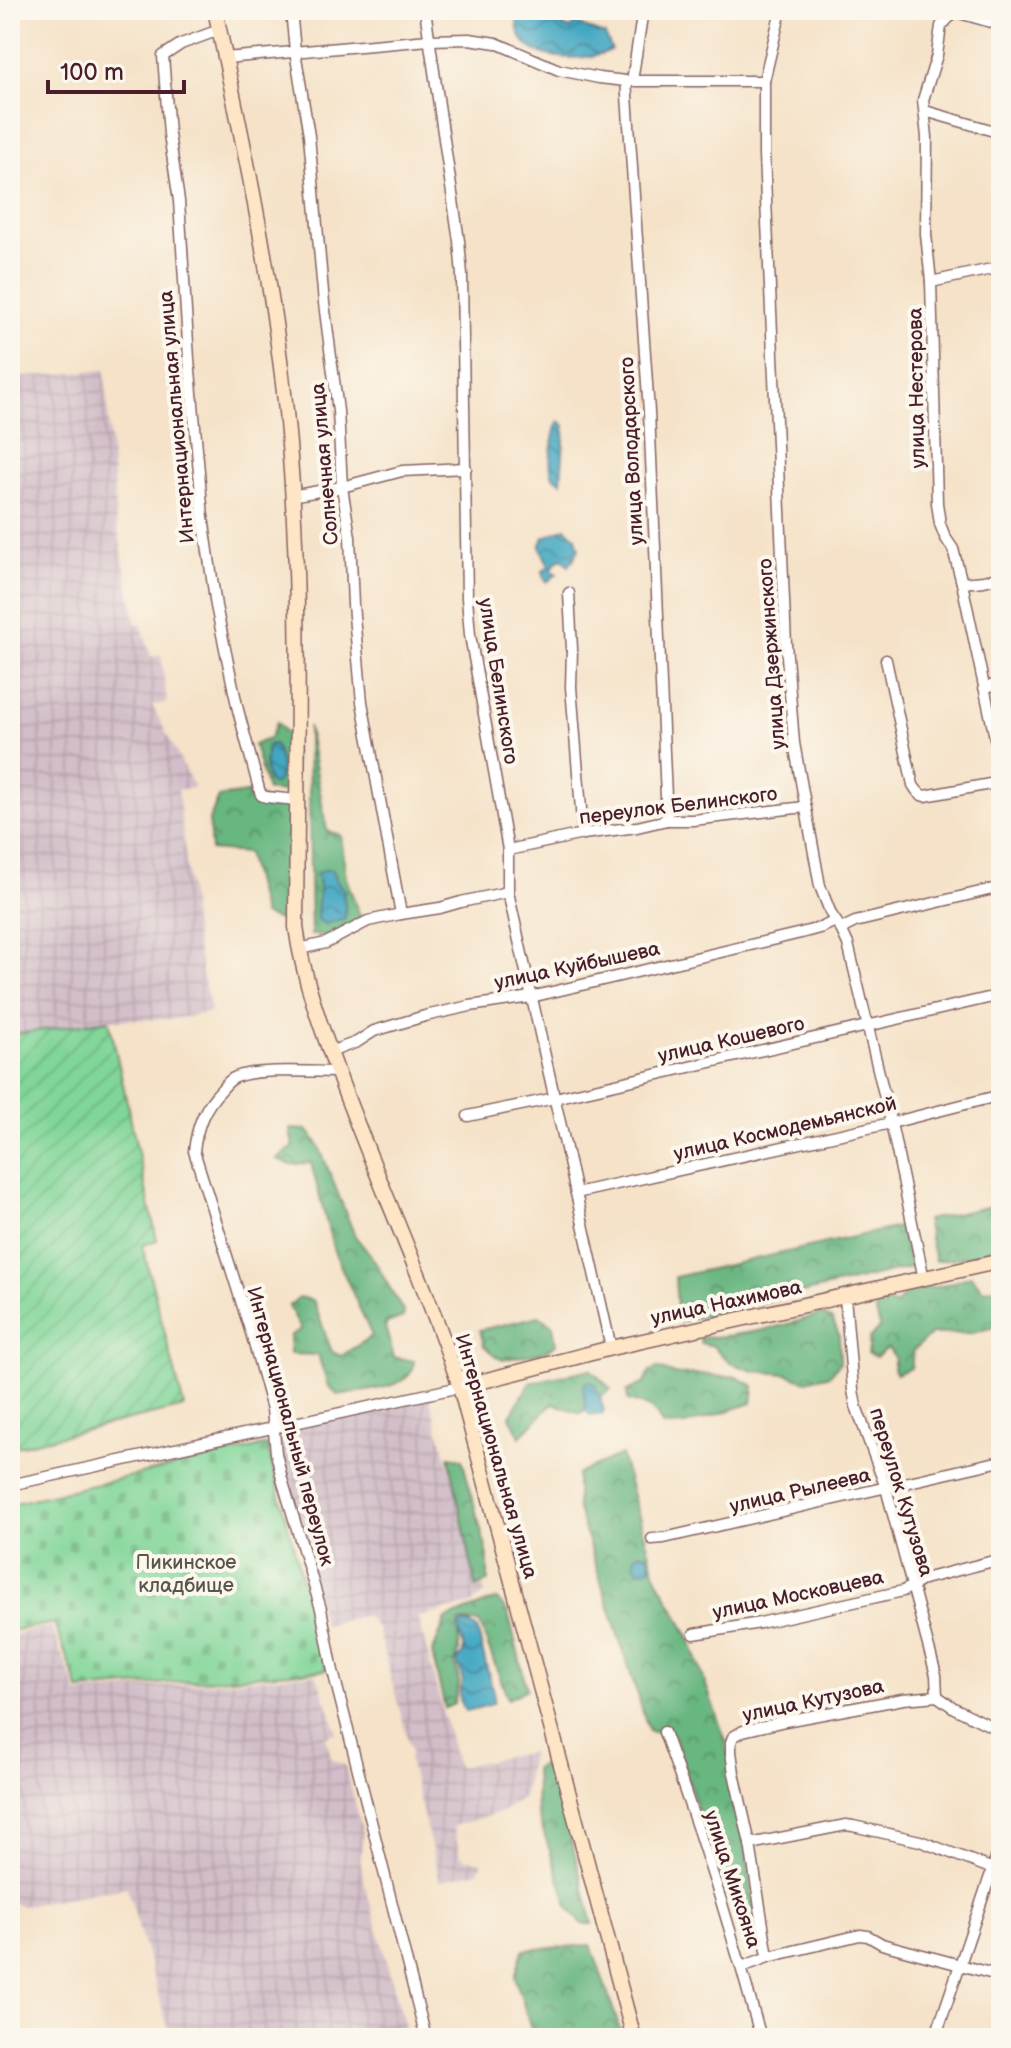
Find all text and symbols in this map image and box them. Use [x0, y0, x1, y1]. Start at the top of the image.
scale bar [48, 44, 184, 94]
text: 100 m [60, 58, 124, 87]
street label: Интернациональная улица [154, 289, 200, 544]
street label: улица Нестерова [904, 307, 930, 469]
street label: улица Володарского [615, 356, 649, 546]
street label: Солнечная улица [306, 382, 344, 546]
street label: улица Дзержинского [753, 558, 791, 750]
street label: улица Белинского [473, 596, 523, 766]
street label: переулок Белинского [578, 782, 779, 830]
street label: улица Куйбышева [492, 937, 662, 995]
street label: улица Кошевого [656, 1011, 807, 1068]
street label: улица Космодемьянской [672, 1092, 899, 1166]
street label: улица Нахимова [649, 1275, 804, 1331]
street label: Интернациональный переулок [241, 1284, 339, 1569]
street label: Интернациональная улица [450, 1331, 543, 1582]
street label: переулок Кутузова [864, 1405, 938, 1580]
street label: улица Рылеева [728, 1463, 873, 1519]
park label: Пикинское кладбище [136, 1551, 236, 1598]
street label: улица Московцева [711, 1565, 886, 1625]
street label: улица Кутузова [740, 1674, 886, 1728]
street label: улица Микояна [698, 1807, 766, 1951]

